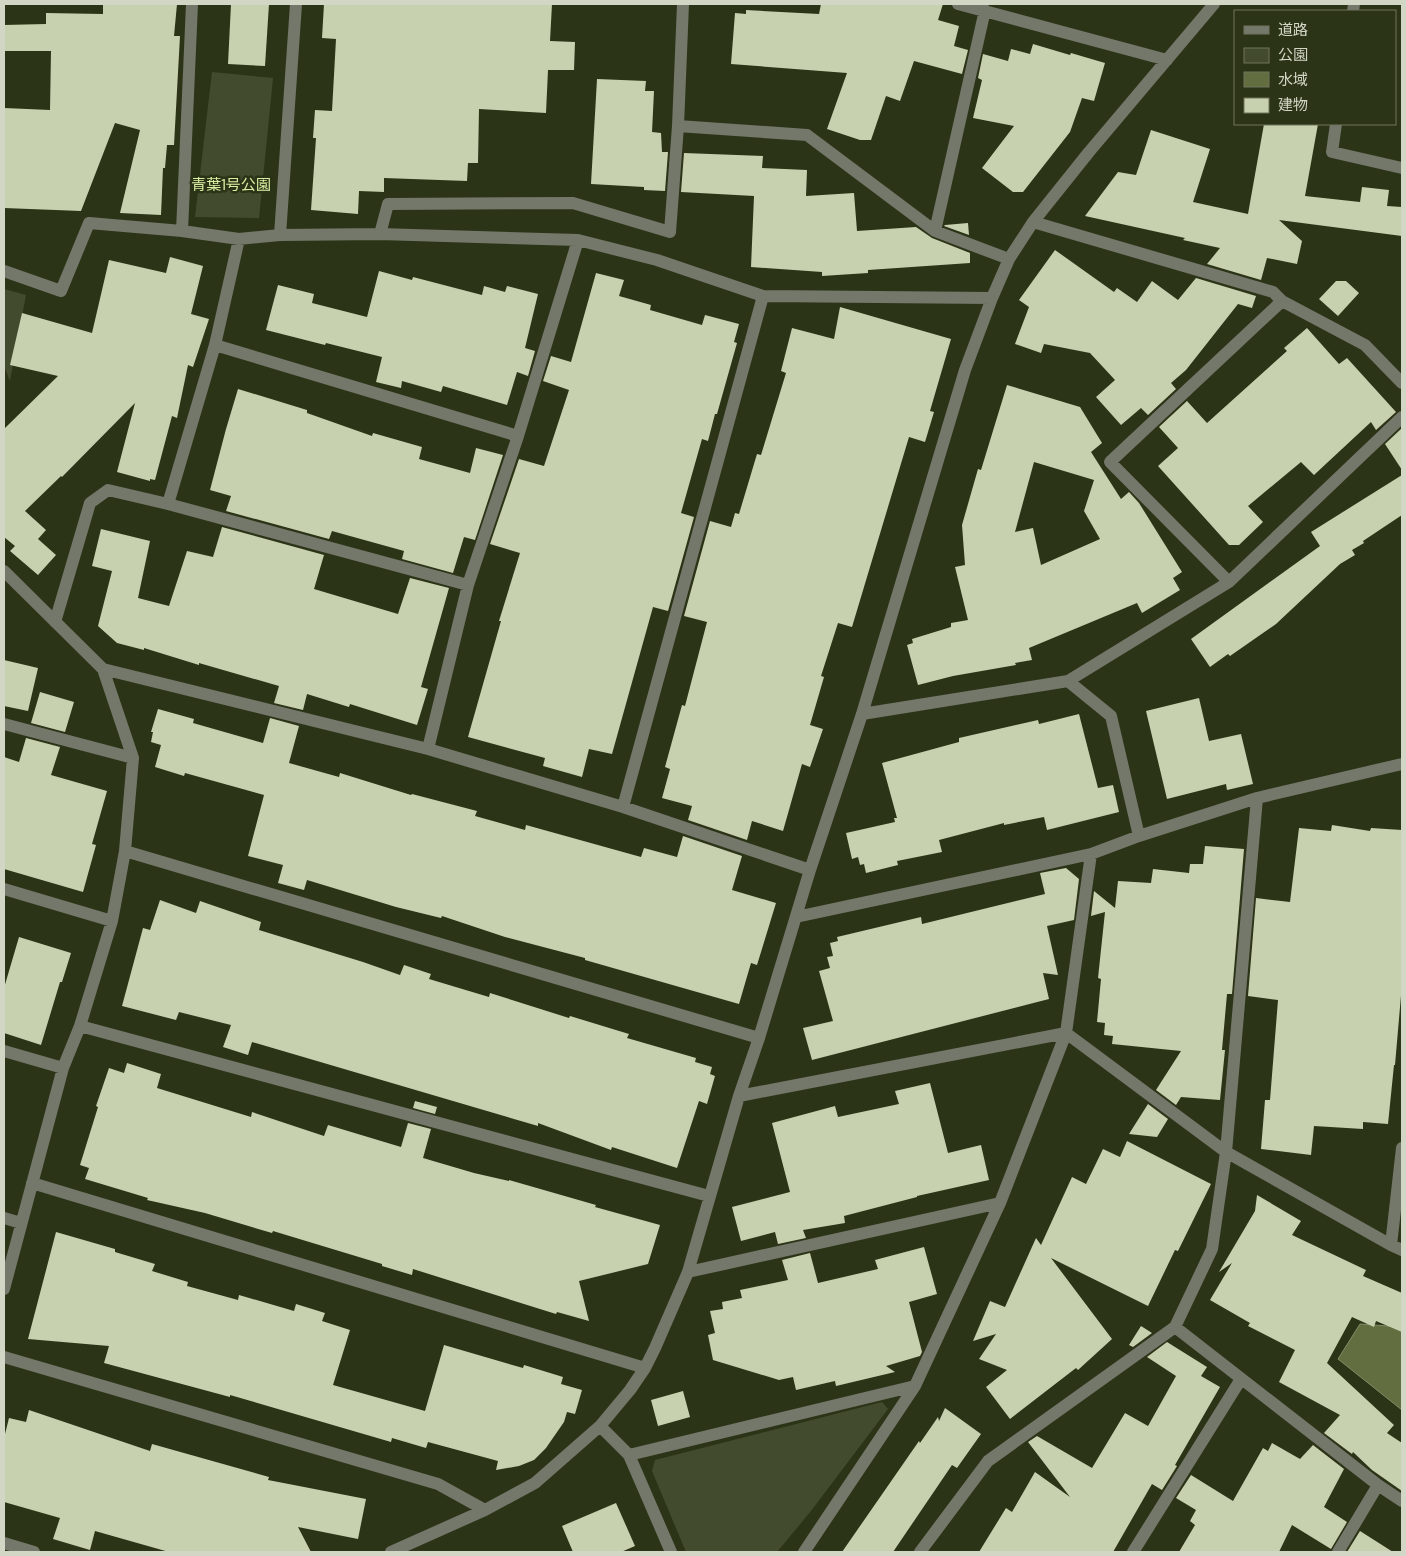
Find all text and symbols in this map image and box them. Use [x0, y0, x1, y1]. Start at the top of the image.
legend [1234, 10, 1396, 125]
text: 道路 [1278, 20, 1308, 40]
text: 公園 [1278, 45, 1308, 65]
text: 水域 [1278, 70, 1308, 90]
text: 建物 [1278, 95, 1308, 115]
park label: 青葉1号公園 [191, 175, 271, 195]

